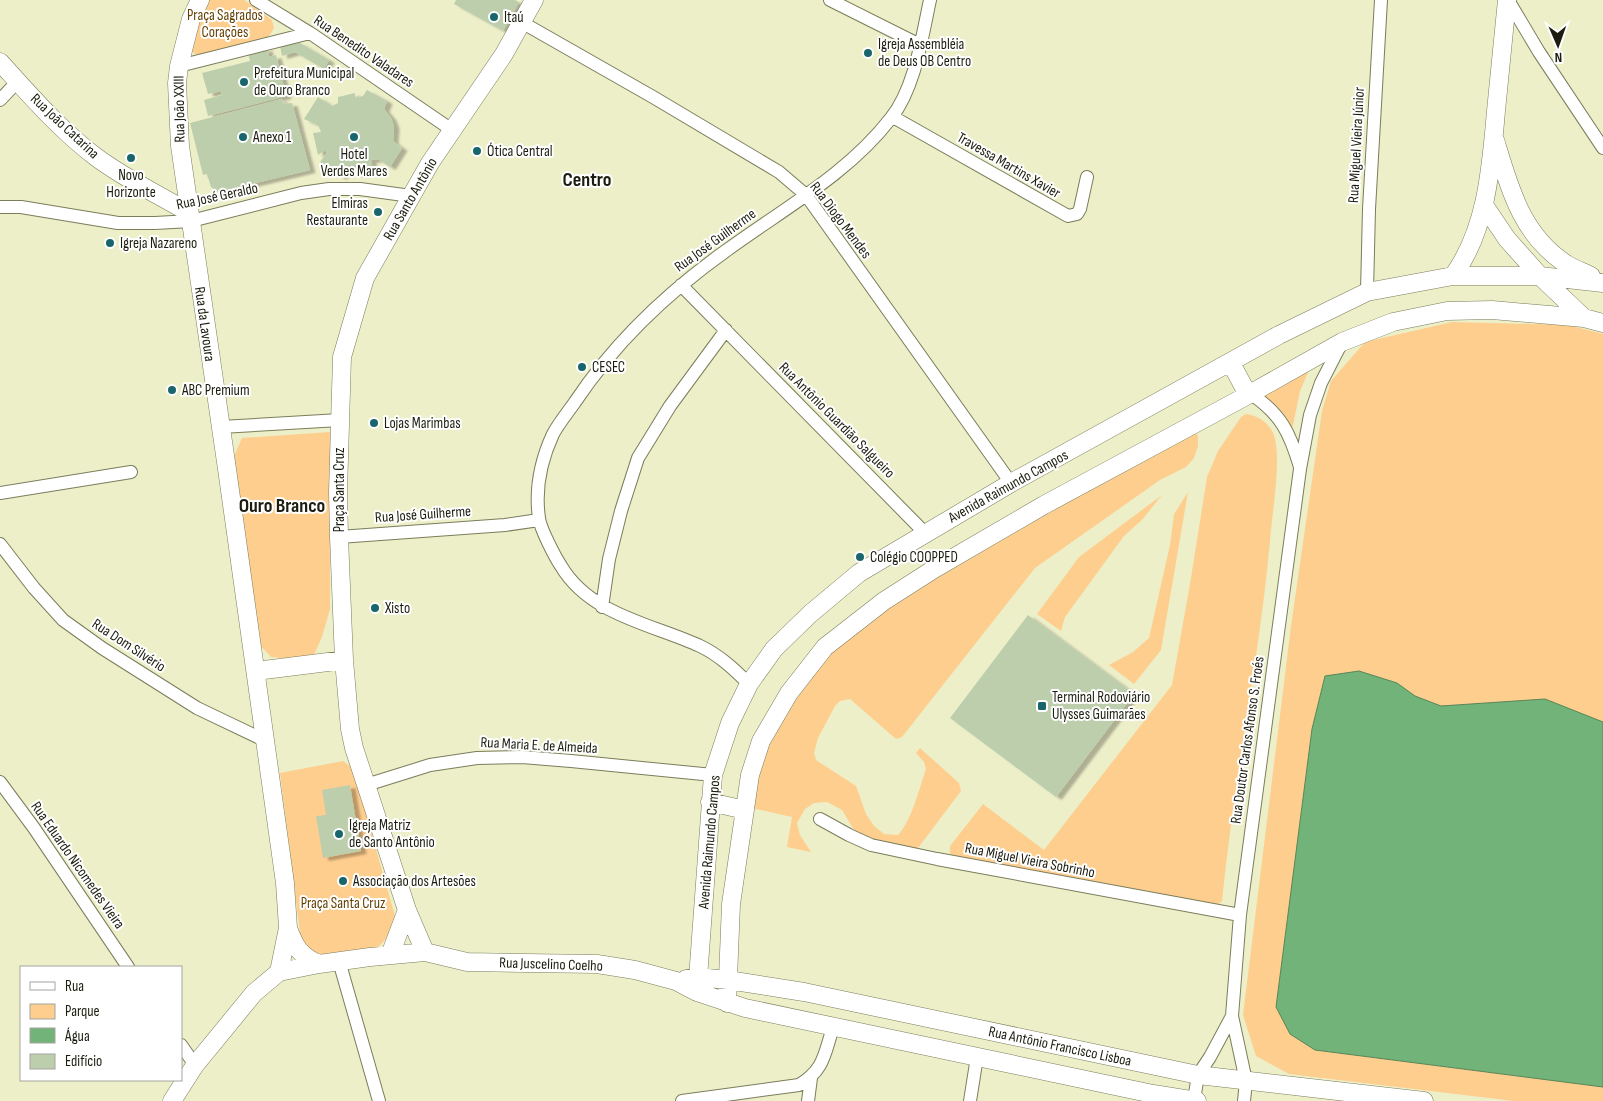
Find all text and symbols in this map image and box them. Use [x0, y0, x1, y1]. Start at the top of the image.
park label: Praça Sagrados Corações [187, 6, 263, 42]
place label: Itaú [504, 8, 524, 27]
street label: Rua Benedito Valadares [310, 11, 417, 92]
marker: Itaú [488, 11, 500, 23]
north arrow [1533, 20, 1583, 70]
place label: Igreja Assembléia de Deus OB Centro [878, 35, 971, 71]
marker: Igreja Assembléia de Deus OB Centro [862, 47, 874, 59]
text: N [1554, 49, 1562, 66]
place label: Prefeitura Municipal de Ouro Branco [254, 64, 354, 100]
street label: Rua João XXIII [169, 75, 190, 143]
marker: Prefeitura Municipal de Ouro Branco [238, 76, 250, 88]
street label: Rua Miguel Vieira Júnior [1344, 86, 1369, 204]
street label: Rua João Catarina [26, 90, 103, 163]
place label: Anexo 1 [252, 128, 292, 147]
street label: Travessa Martins Xavier [953, 128, 1065, 203]
marker: Anexo 1 [237, 131, 249, 143]
marker: Hotel Verdes Mares [348, 131, 360, 143]
place label: Ótica Central [487, 142, 553, 161]
place label: Hotel Verdes Mares [321, 145, 387, 181]
marker: Ótica Central [471, 145, 483, 157]
marker: Novo Horizonte [125, 152, 137, 164]
street label: Rua Santo Antônio [379, 154, 442, 244]
place label: Novo Horizonte [106, 166, 156, 202]
district label: Centro [563, 168, 611, 192]
street label: Rua Diogo Mendes [806, 178, 876, 262]
street label: Rua José Geraldo [174, 179, 260, 214]
place label: Elmiras Restaurante [306, 194, 368, 230]
street label: Rua José Guilherme [671, 204, 760, 276]
marker: Elmiras Restaurante [372, 206, 384, 218]
place label: Igreja Nazareno [120, 234, 197, 253]
marker: Igreja Nazareno [104, 237, 116, 249]
street label: Rua da Lavoura [190, 286, 219, 363]
place label: CESEC [592, 358, 625, 377]
street label: Rua Antônio Guardião Salgueiro [775, 358, 899, 482]
marker: CESEC [576, 361, 588, 373]
place label: ABC Premium [181, 381, 250, 400]
marker: ABC Premium [166, 384, 178, 396]
place label: Lojas Marimbas [384, 414, 461, 433]
marker: Lojas Marimbas [368, 417, 380, 429]
street label: Avenida Raimundo Campos [944, 446, 1072, 528]
street label: Praça Santa Cruz [330, 447, 349, 532]
district label: Ouro Branco [239, 494, 325, 518]
street label: Rua José Guilherme [374, 502, 472, 527]
place label: Colégio COOPPED [870, 548, 958, 567]
marker: Colégio COOPPED [854, 551, 866, 563]
place label: Xisto [384, 599, 410, 618]
marker: Xisto [369, 602, 381, 614]
street label: Rua Dom Silvério [88, 615, 169, 676]
street label: Rua Doutor Carlos Afonso S. Froés [1226, 655, 1269, 825]
place label: Terminal Rodoviário Ulysses Guimarães [1052, 688, 1150, 724]
marker: Terminal Rodoviário Ulysses Guimarães [1036, 700, 1048, 712]
street label: Rua Maria E. de Almeida [480, 733, 598, 758]
street label: Avenida Raimundo Campos [694, 774, 725, 911]
street label: Rua Eduardo Nicomedes Vieira [26, 798, 129, 933]
place label: Igreja Matriz de Santo Antônio [349, 816, 435, 852]
marker: Igreja Matriz de Santo Antônio [333, 828, 345, 840]
street label: Rua Miguel Vieira Sobrinho [963, 839, 1097, 882]
place label: Associação dos Artesões [352, 872, 476, 891]
marker: Associação dos Artesões [337, 875, 349, 887]
park label: Praça Santa Cruz [301, 894, 386, 913]
street label: Rua Juscelino Coelho [499, 953, 603, 976]
legend [20, 966, 182, 1081]
text: Rua [65, 977, 84, 996]
text: Parque [65, 1002, 100, 1021]
street label: Rua Antônio Francisco Lisboa [987, 1022, 1133, 1071]
text: Água [64, 1027, 90, 1046]
text: Edifício [65, 1052, 102, 1071]

